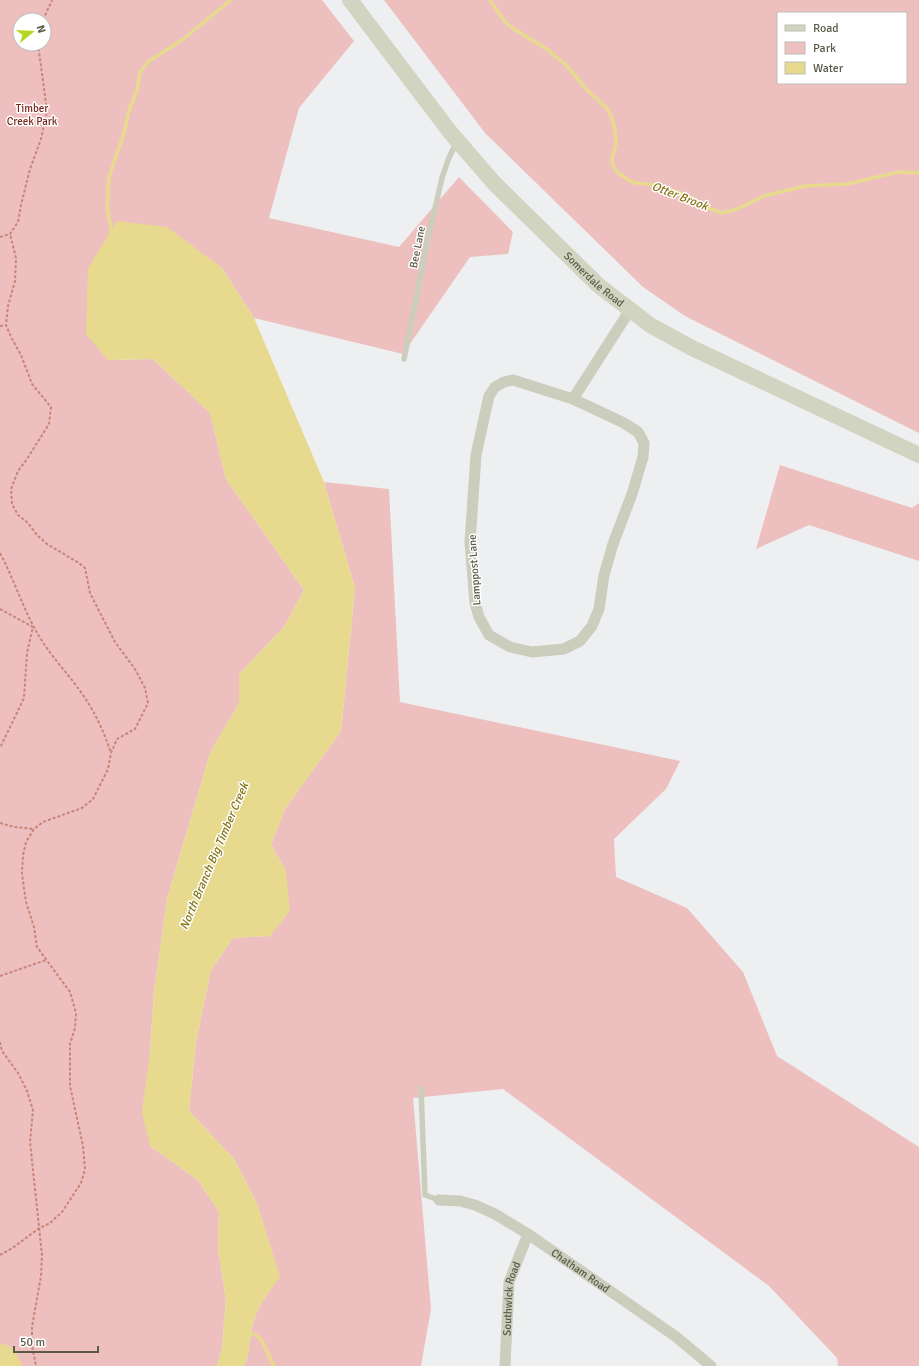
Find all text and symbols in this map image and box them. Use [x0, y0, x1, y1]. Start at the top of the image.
north arrow [12, 12, 52, 52]
legend [777, 12, 907, 84]
text: Road [813, 21, 839, 36]
text: N [34, 23, 48, 35]
text: Park [813, 41, 836, 56]
text: Water [813, 61, 844, 76]
park label: Timber Creek Park [7, 102, 58, 128]
water label: Otter Brook [650, 179, 711, 214]
street label: Bee Lane [407, 225, 428, 269]
street label: Somerdale Road [561, 249, 627, 310]
street label: Lamppost Lane [466, 534, 483, 606]
water label: North Branch Big Timber Creek [177, 779, 253, 932]
street label: Chatham Road [548, 1246, 612, 1296]
street label: Southwick Road [500, 1260, 524, 1336]
scale bar [14, 1328, 98, 1354]
text: 50 m [20, 1335, 45, 1350]

